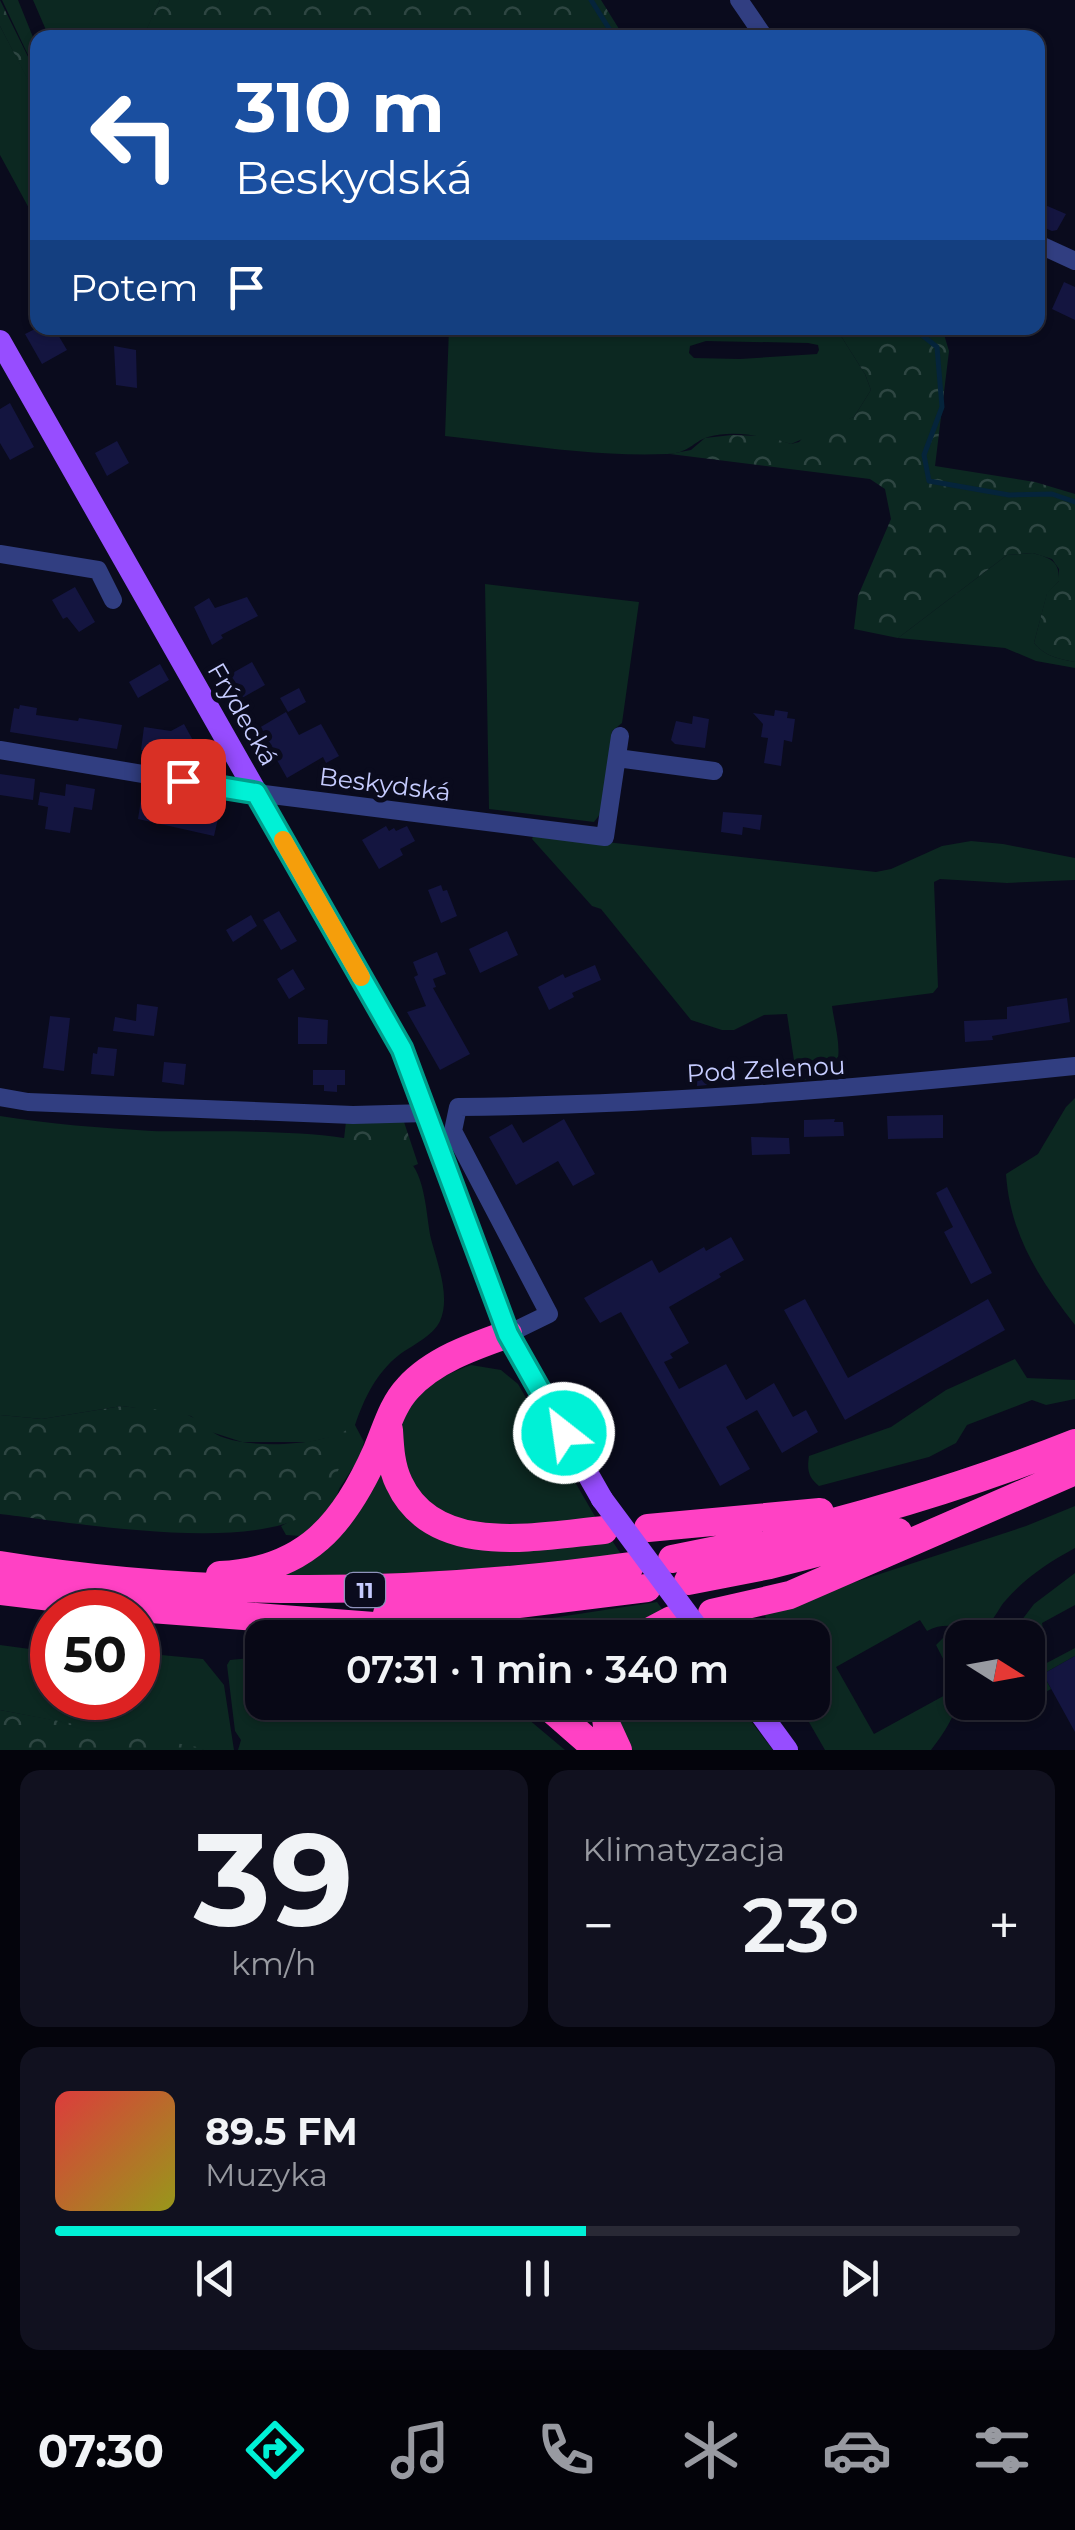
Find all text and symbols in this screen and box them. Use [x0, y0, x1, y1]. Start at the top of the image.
text: 310 m [235, 64, 445, 150]
icon: left [70, 70, 200, 200]
text: Beskydská [235, 150, 473, 205]
icon: arrive [219, 260, 274, 315]
text: Potem [70, 264, 199, 311]
street label: Frýdecká [202, 657, 284, 771]
pin [141, 739, 226, 824]
icon: arrive [156, 754, 211, 809]
street label: Beskydská [318, 761, 452, 807]
street label: Pod Zelenou [686, 1050, 846, 1088]
position arrow [512, 1381, 616, 1485]
road number: 11 [345, 1573, 385, 1607]
speed limit sign: 50 [30, 1590, 160, 1720]
north arrow [945, 1620, 1045, 1720]
map controls [945, 1620, 1045, 1720]
text: 07:31 · 1 min · 340 m [346, 1646, 729, 1693]
text: 39 [194, 1799, 354, 1958]
text: Klimatyzacja [583, 1830, 785, 1869]
text: 23° [742, 1879, 860, 1971]
text: − [583, 1892, 614, 1959]
text: + [988, 1892, 1020, 1959]
text: km/h [231, 1944, 316, 1983]
text: 89.5 FM [205, 2108, 358, 2155]
text: Muzyka [205, 2155, 328, 2194]
icon: previous [188, 2251, 243, 2306]
icon: pause [510, 2251, 565, 2306]
icon: next [832, 2251, 887, 2306]
icon: directions [240, 2415, 310, 2485]
icon: music [385, 2415, 455, 2485]
icon: phone [531, 2415, 601, 2485]
icon: climate [676, 2415, 746, 2485]
icon: car [822, 2415, 892, 2485]
icon: filters [967, 2415, 1037, 2485]
text: 07:30 [38, 2423, 164, 2478]

